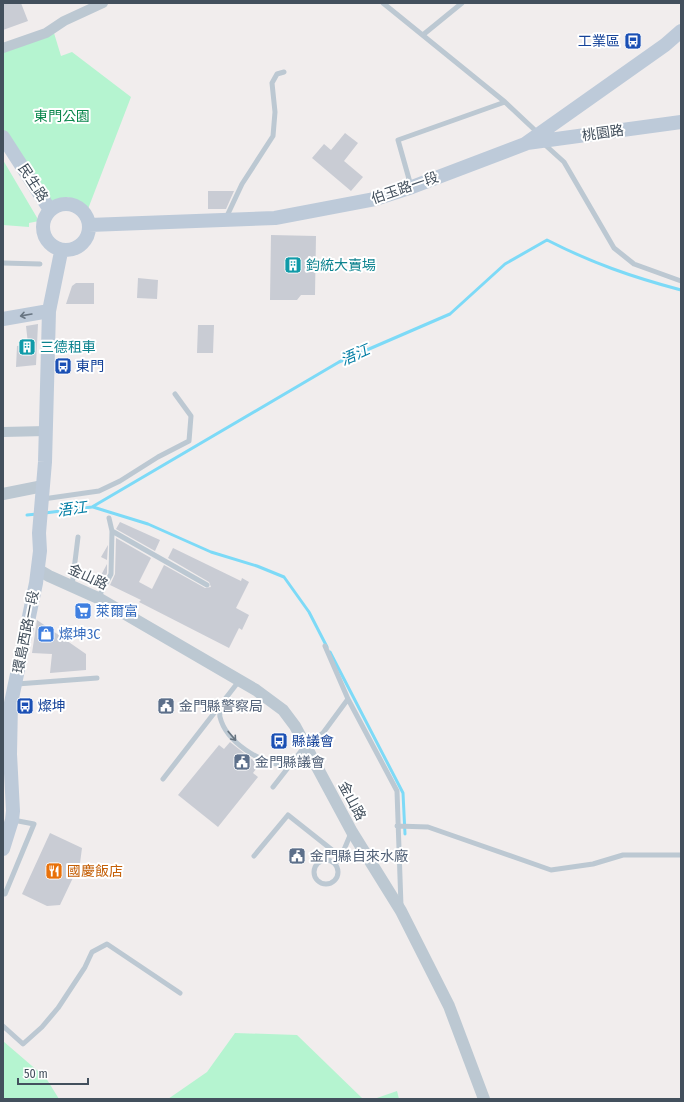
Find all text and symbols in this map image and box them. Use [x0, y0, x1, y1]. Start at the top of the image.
bus stop icon: 工業區 [623, 31, 643, 51]
place label: 工業區 [578, 33, 620, 50]
park label: 東門公園 [34, 108, 90, 125]
street label: 桃園路 [581, 122, 625, 144]
street label: 民生路 [14, 161, 52, 205]
street label: 伯玉路一段 [369, 169, 441, 207]
building icon: 鈞統大賣場 [283, 255, 303, 275]
place label: 鈞統大賣場 [306, 257, 376, 274]
one-way arrow [20, 311, 33, 319]
building icon: 三德租車 [17, 337, 37, 357]
place label: 三德租車 [40, 339, 96, 356]
water label: 浯江 [338, 340, 374, 369]
bus stop icon: 東門 [53, 356, 73, 376]
place label: 東門 [76, 358, 104, 375]
water label: 浯江 [56, 498, 90, 520]
street label: 金山路 [65, 560, 111, 594]
street label: 環島西路一段 [10, 589, 42, 675]
supermarket icon: 萊爾富 [73, 601, 93, 621]
place label: 萊爾富 [96, 603, 138, 620]
shop icon: 燦坤3C [36, 624, 56, 644]
place label: 燦坤3C [59, 626, 100, 643]
bus stop icon: 燦坤 [15, 696, 35, 716]
public building icon: 金門縣警察局 [156, 696, 176, 716]
place label: 燦坤 [38, 698, 66, 715]
place label: 金門縣警察局 [179, 698, 263, 715]
one-way arrow [227, 731, 236, 742]
bus stop icon: 縣議會 [269, 731, 289, 751]
place label: 縣議會 [292, 733, 334, 750]
public building icon: 金門縣議會 [232, 752, 252, 772]
place label: 金門縣議會 [255, 754, 325, 771]
street label: 金山路 [335, 778, 369, 824]
public building icon: 金門縣自來水廠 [287, 846, 307, 866]
place label: 金門縣自來水廠 [310, 848, 408, 865]
restaurant icon: 國慶飯店 [44, 861, 64, 881]
place label: 國慶飯店 [67, 863, 123, 880]
scale bar [18, 1060, 88, 1086]
text: 50 m [24, 1067, 48, 1081]

